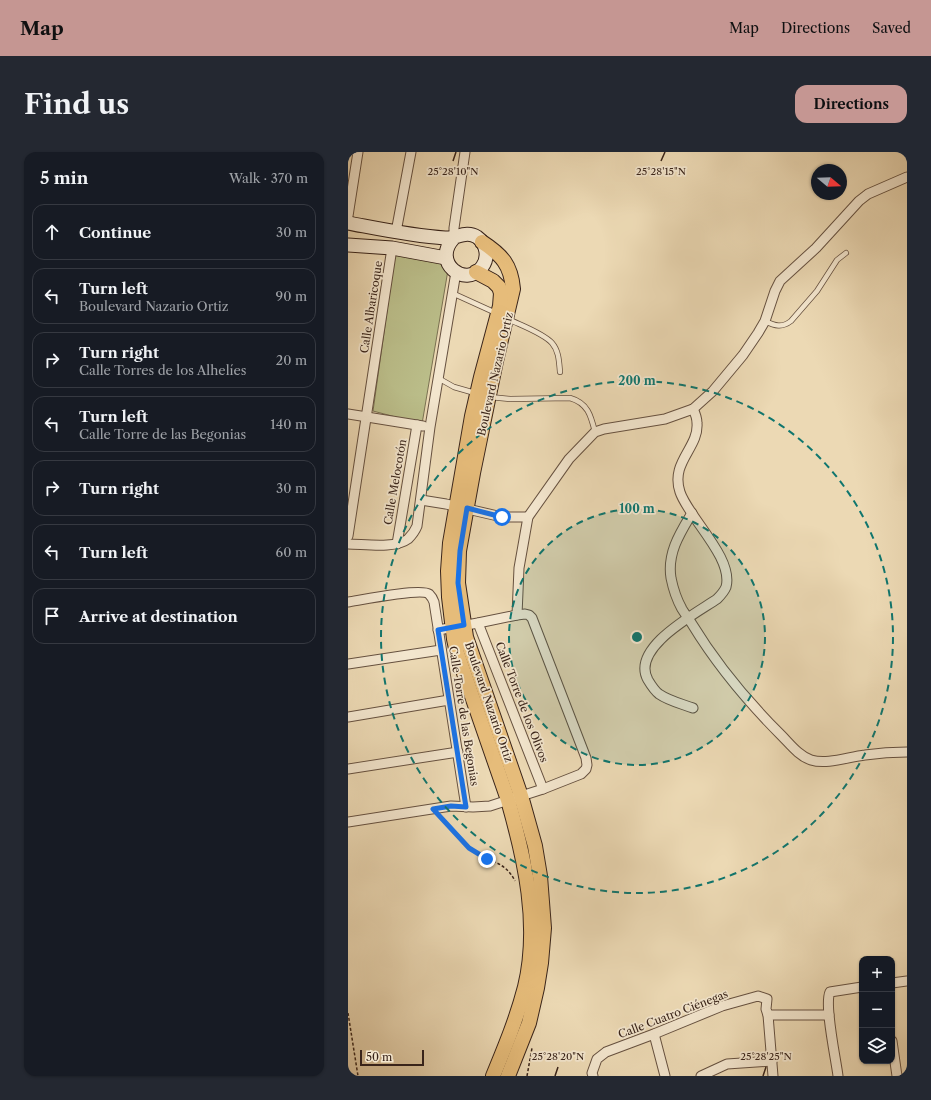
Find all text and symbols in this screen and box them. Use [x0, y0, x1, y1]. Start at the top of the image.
text: Map [20, 17, 64, 40]
text: Map [729, 19, 759, 37]
text: Directions [781, 19, 850, 37]
text: Saved [872, 19, 911, 37]
button: Directions [795, 85, 907, 123]
text: Find us [24, 87, 129, 121]
north arrow [811, 164, 847, 200]
text: 25°28'10"N [428, 165, 478, 178]
text: 25°28'15"N [636, 165, 686, 178]
text: 5 min [40, 168, 88, 188]
text: Walk · 370 m [229, 170, 308, 186]
icon: ahead [41, 221, 63, 243]
text: Continue [79, 223, 151, 242]
text: 30 m [276, 224, 307, 240]
street label: Calle Albaricoque [357, 260, 385, 354]
text: Turn left [79, 279, 148, 298]
icon: left [41, 285, 63, 307]
text: 90 m [276, 288, 307, 304]
text: Boulevard Nazario Ortiz [79, 298, 228, 314]
street label: Boulevard Nazario Ortiz [474, 311, 516, 437]
text: Turn right [79, 343, 159, 362]
icon: right [41, 349, 63, 371]
text: 20 m [276, 352, 307, 368]
text: Calle Torres de los Alhelíes [79, 362, 246, 378]
text: 200 m [618, 373, 656, 388]
text: Turn left [79, 407, 148, 426]
icon: left [41, 413, 63, 435]
text: 140 m [270, 416, 307, 432]
text: Calle Torre de las Begonias [79, 426, 246, 442]
street label: Calle Melocotón [381, 438, 409, 526]
icon: right [41, 477, 63, 499]
text: Turn right [79, 479, 159, 498]
text: 30 m [276, 480, 307, 496]
text: 100 m [619, 501, 655, 516]
route start [493, 508, 511, 526]
icon: left [41, 541, 63, 563]
text: Turn left [79, 543, 148, 562]
text: 60 m [276, 544, 307, 560]
icon: arrive [41, 605, 63, 627]
text: Arrive at destination [79, 607, 238, 626]
centre of rings [630, 630, 644, 644]
street label: Boulevard Nazario Ortiz [462, 640, 516, 764]
street label: Calle Torre de los Olivos [493, 640, 552, 764]
street label: Calle Torre de las Begonias [446, 645, 482, 787]
route end [478, 850, 496, 868]
map controls [859, 956, 895, 1064]
button: + [859, 956, 895, 992]
street label: Calle Cuatro Ciénegas [616, 987, 730, 1041]
button: − [859, 992, 895, 1028]
button: layers [859, 1028, 895, 1064]
scale bar [360, 1048, 424, 1067]
text: 50 m [366, 1050, 392, 1064]
text: 25°28'20"N [532, 1050, 584, 1063]
text: 25°28'25"N [740, 1050, 792, 1063]

